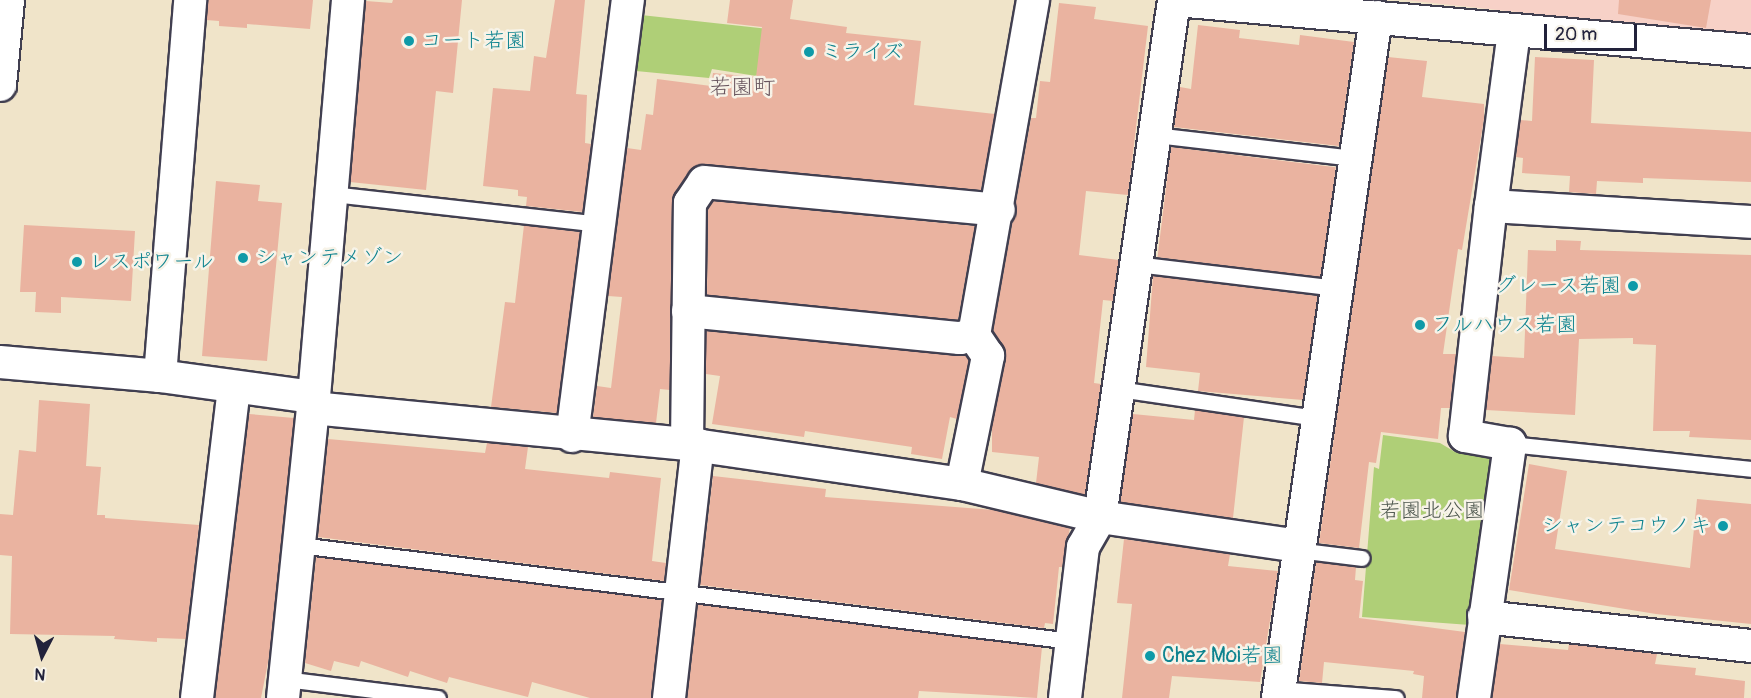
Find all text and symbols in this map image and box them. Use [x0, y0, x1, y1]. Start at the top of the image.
scale bar [1547, 12, 1640, 50]
text: 20 m [1555, 23, 1597, 46]
place label: コート若園 [421, 28, 526, 54]
marker: コート若園 [402, 34, 416, 48]
place label: ミライズ [821, 39, 905, 65]
marker: ミライズ [802, 45, 816, 59]
district label: 若園町 [709, 75, 775, 101]
place label: シャンテメゾン [255, 245, 402, 271]
place label: レスポワール [89, 249, 215, 275]
marker: シャンテメゾン [236, 251, 250, 265]
marker: レスポワール [70, 255, 84, 269]
place label: グレース若園 [1494, 273, 1621, 299]
marker: グレース若園 [1626, 279, 1640, 293]
place label: フルハウス若園 [1432, 312, 1579, 338]
marker: フルハウス若園 [1413, 318, 1427, 332]
park label: 若園北公園 [1380, 498, 1484, 524]
place label: シャンテコウノキ [1543, 513, 1711, 539]
marker: シャンテコウノキ [1716, 519, 1730, 533]
north arrow [12, 626, 72, 686]
place label: Chez Moi若園 [1162, 643, 1283, 669]
marker: Chez Moi若園 [1143, 649, 1157, 663]
text: N [34, 663, 47, 684]

